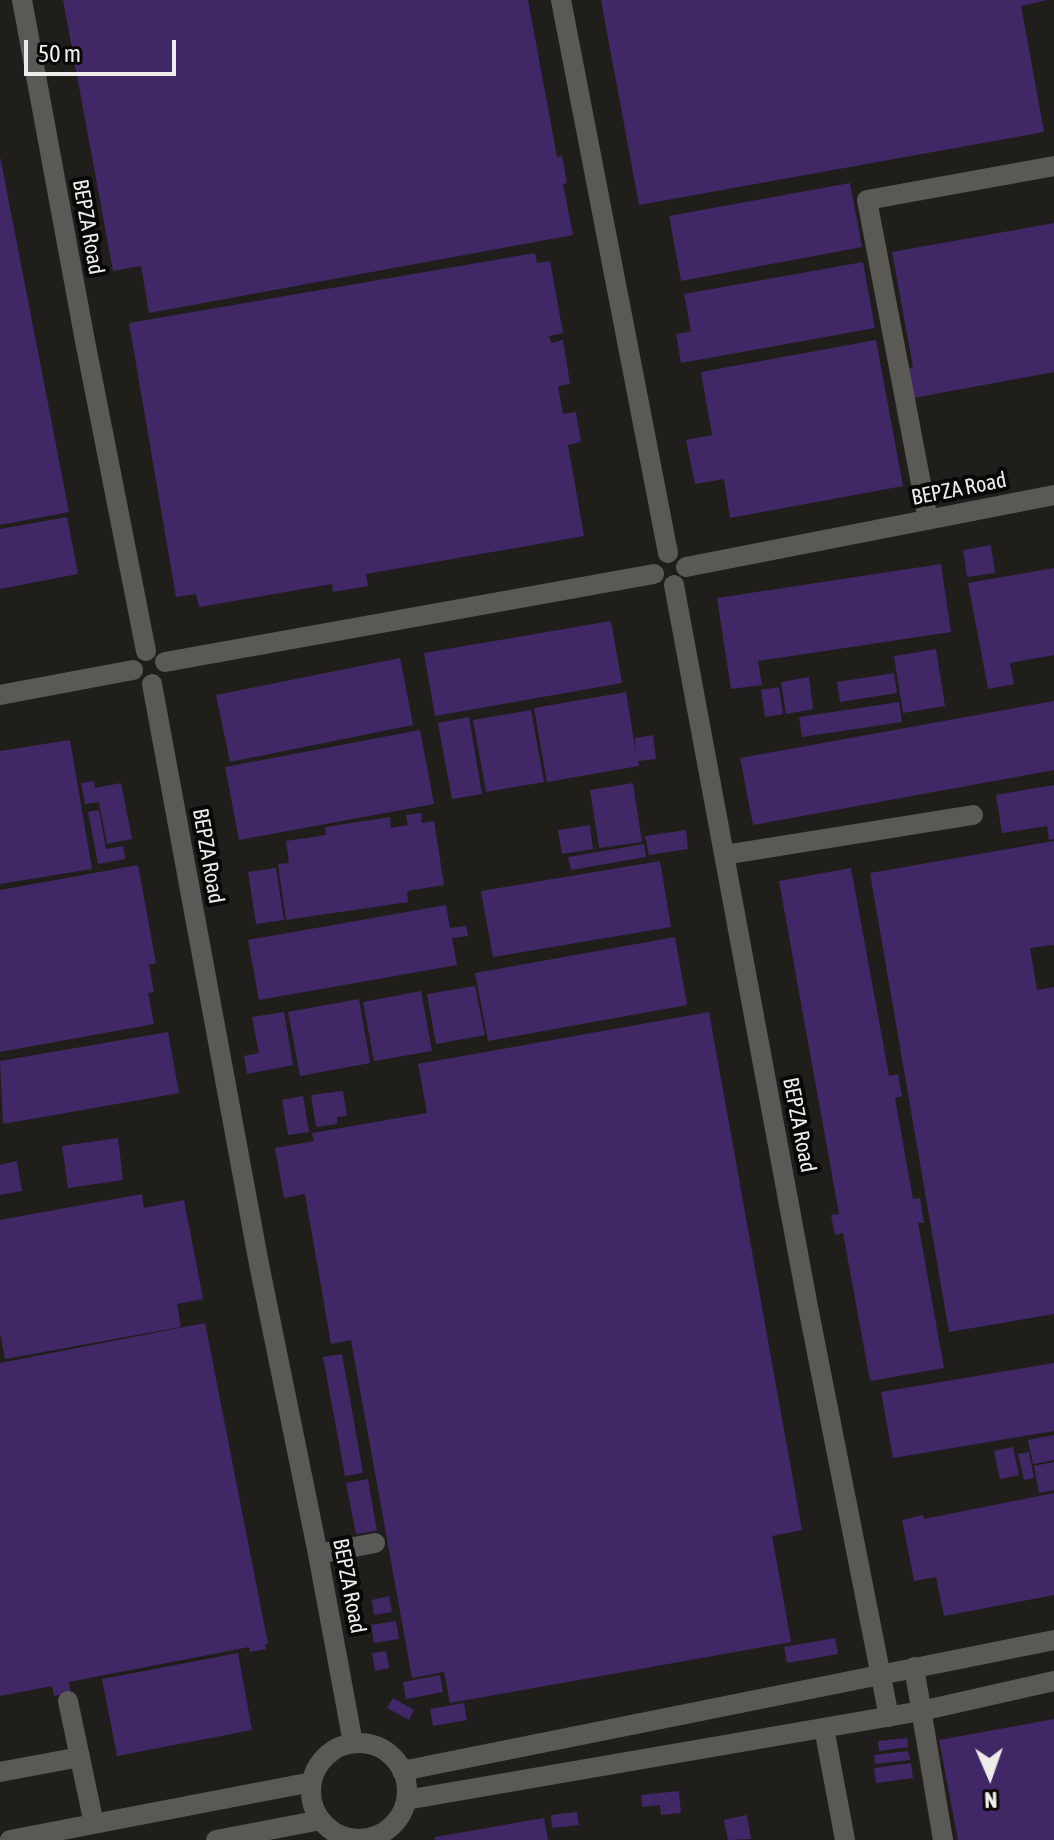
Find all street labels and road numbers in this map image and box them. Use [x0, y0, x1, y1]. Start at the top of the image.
street label: BEPZA Road [67, 177, 109, 277]
street label: BEPZA Road [909, 467, 1009, 511]
street label: BEPZA Road [187, 806, 229, 906]
street label: BEPZA Road [777, 1075, 821, 1175]
street label: BEPZA Road [327, 1536, 371, 1636]

